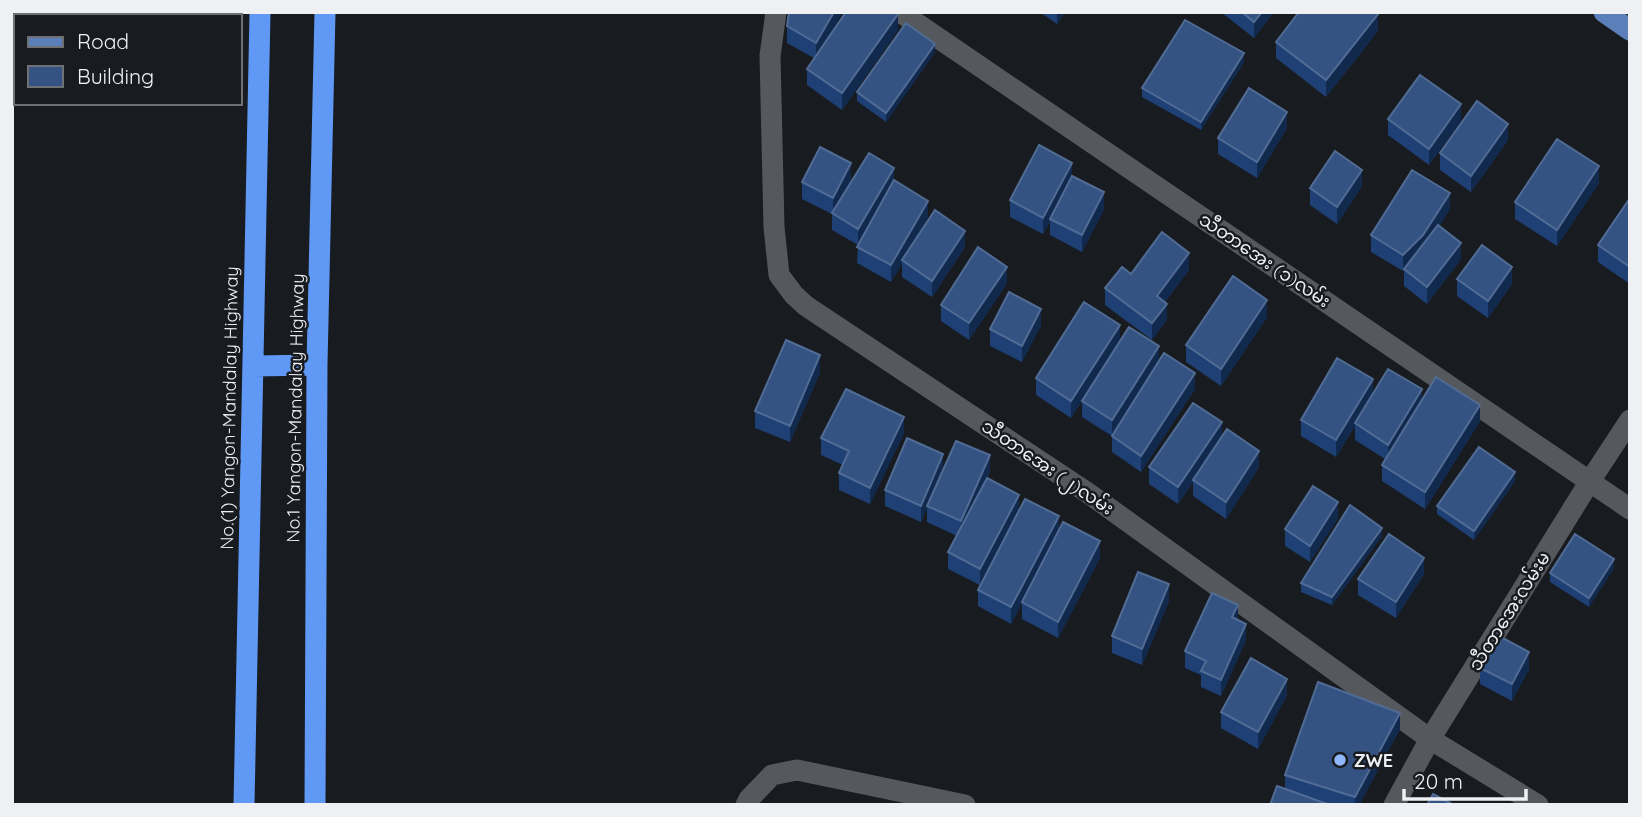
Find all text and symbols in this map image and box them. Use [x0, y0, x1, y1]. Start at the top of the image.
legend [14, 14, 242, 105]
text: Road [77, 28, 129, 54]
text: Building [77, 63, 154, 89]
street label: သီတာအေး (၁)လမ်း [1195, 206, 1336, 312]
street label: No.(1) Yangon-Mandalay Highway [215, 266, 243, 550]
street label: No.1 Yangon-Mandalay Highway [281, 273, 309, 543]
street label: သီတာအေး (၂)လမ်း [975, 413, 1120, 523]
street label: သီတာအေးလမ်းမ [1461, 546, 1555, 675]
place label: ZWE [1354, 749, 1393, 772]
marker: ZWE [1332, 752, 1348, 768]
scale bar [1404, 758, 1526, 802]
text: 20 m [1414, 768, 1463, 794]

